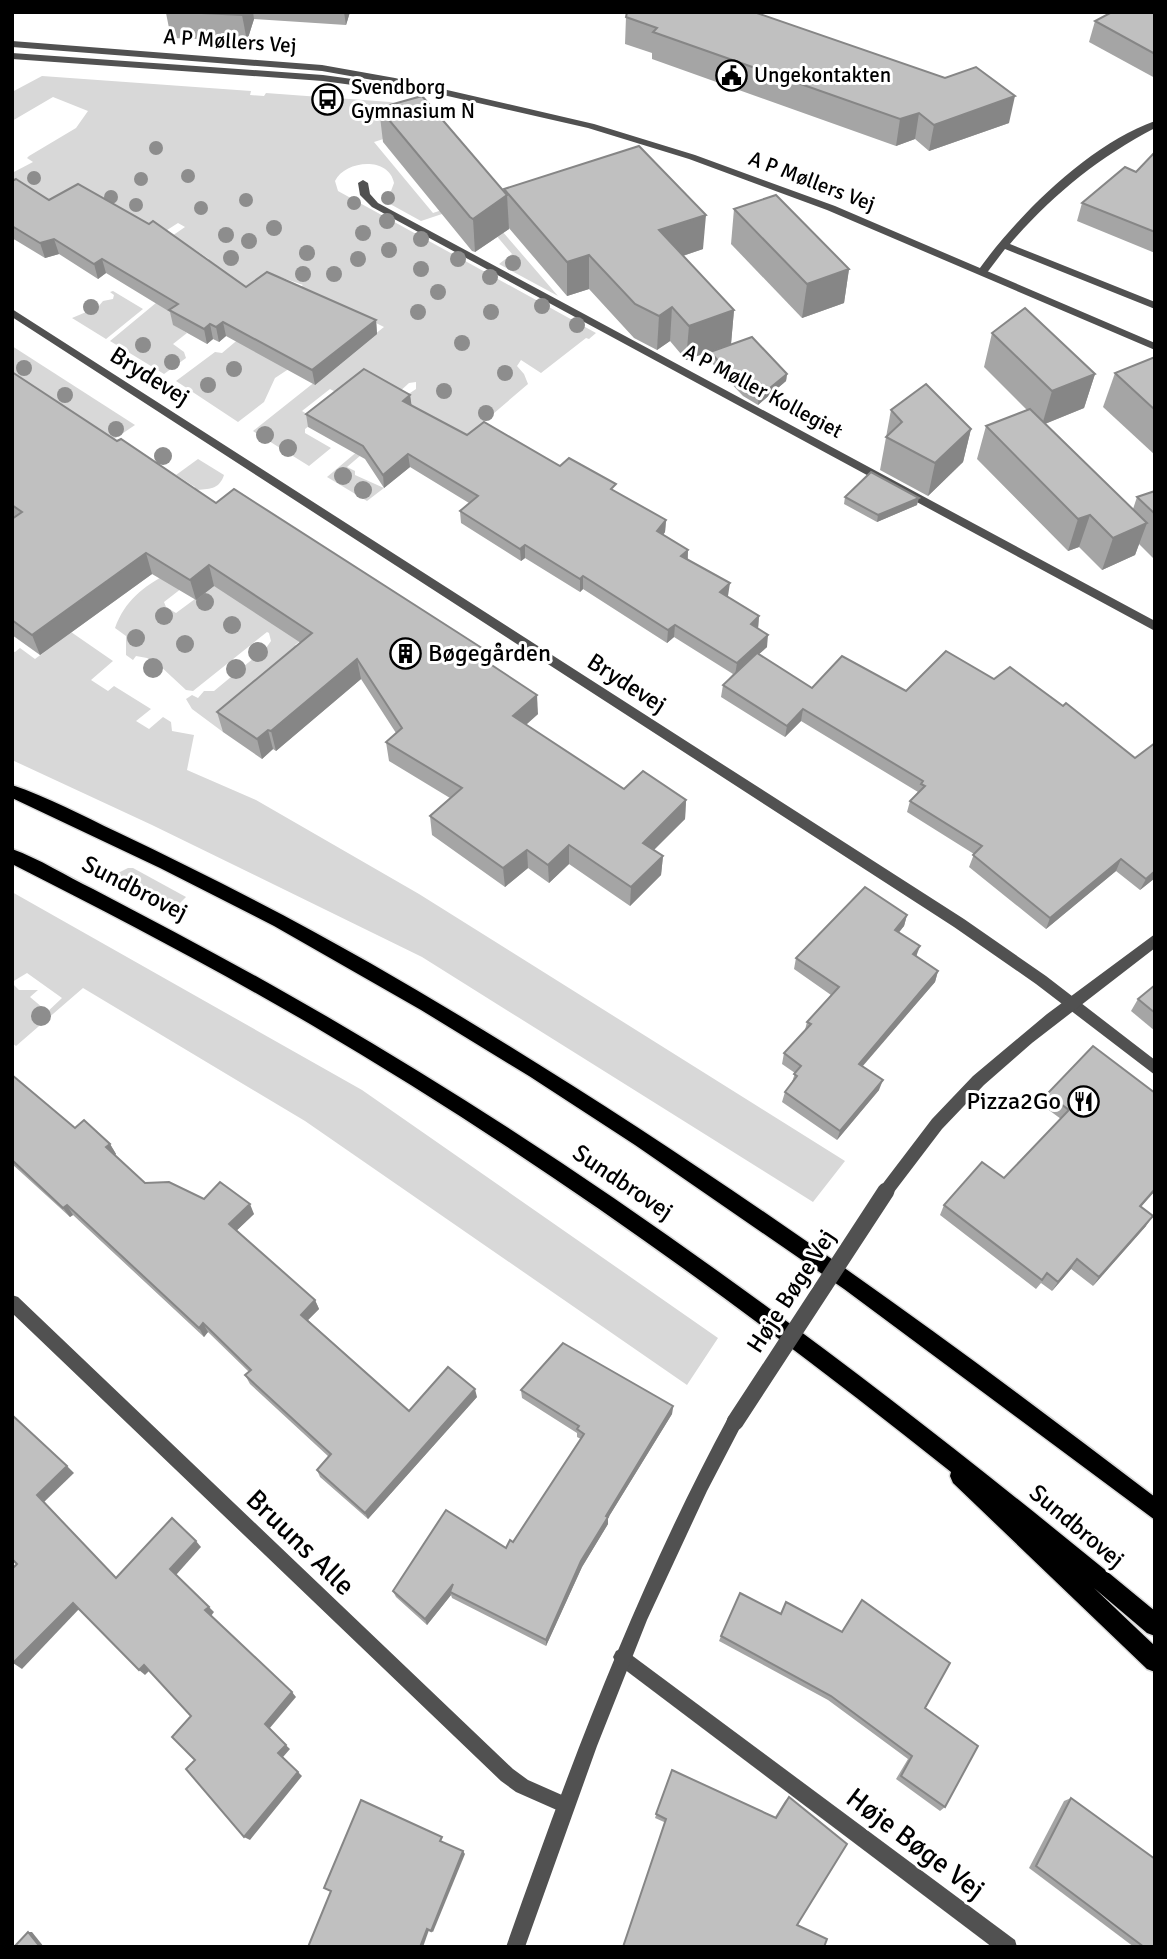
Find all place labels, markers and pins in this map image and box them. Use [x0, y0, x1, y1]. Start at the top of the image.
public building icon: Ungekontakten [714, 58, 748, 92]
place label: Ungekontakten [754, 62, 891, 88]
place label: Svendborg Gymnasium N [351, 74, 475, 124]
bus stop icon: Svendborg Gymnasium N [311, 82, 345, 116]
building icon: Bøgegården [388, 636, 422, 670]
place label: Bøgegården [428, 638, 551, 668]
restaurant icon: Pizza2Go [1067, 1084, 1101, 1118]
place label: Pizza2Go [966, 1086, 1061, 1116]

